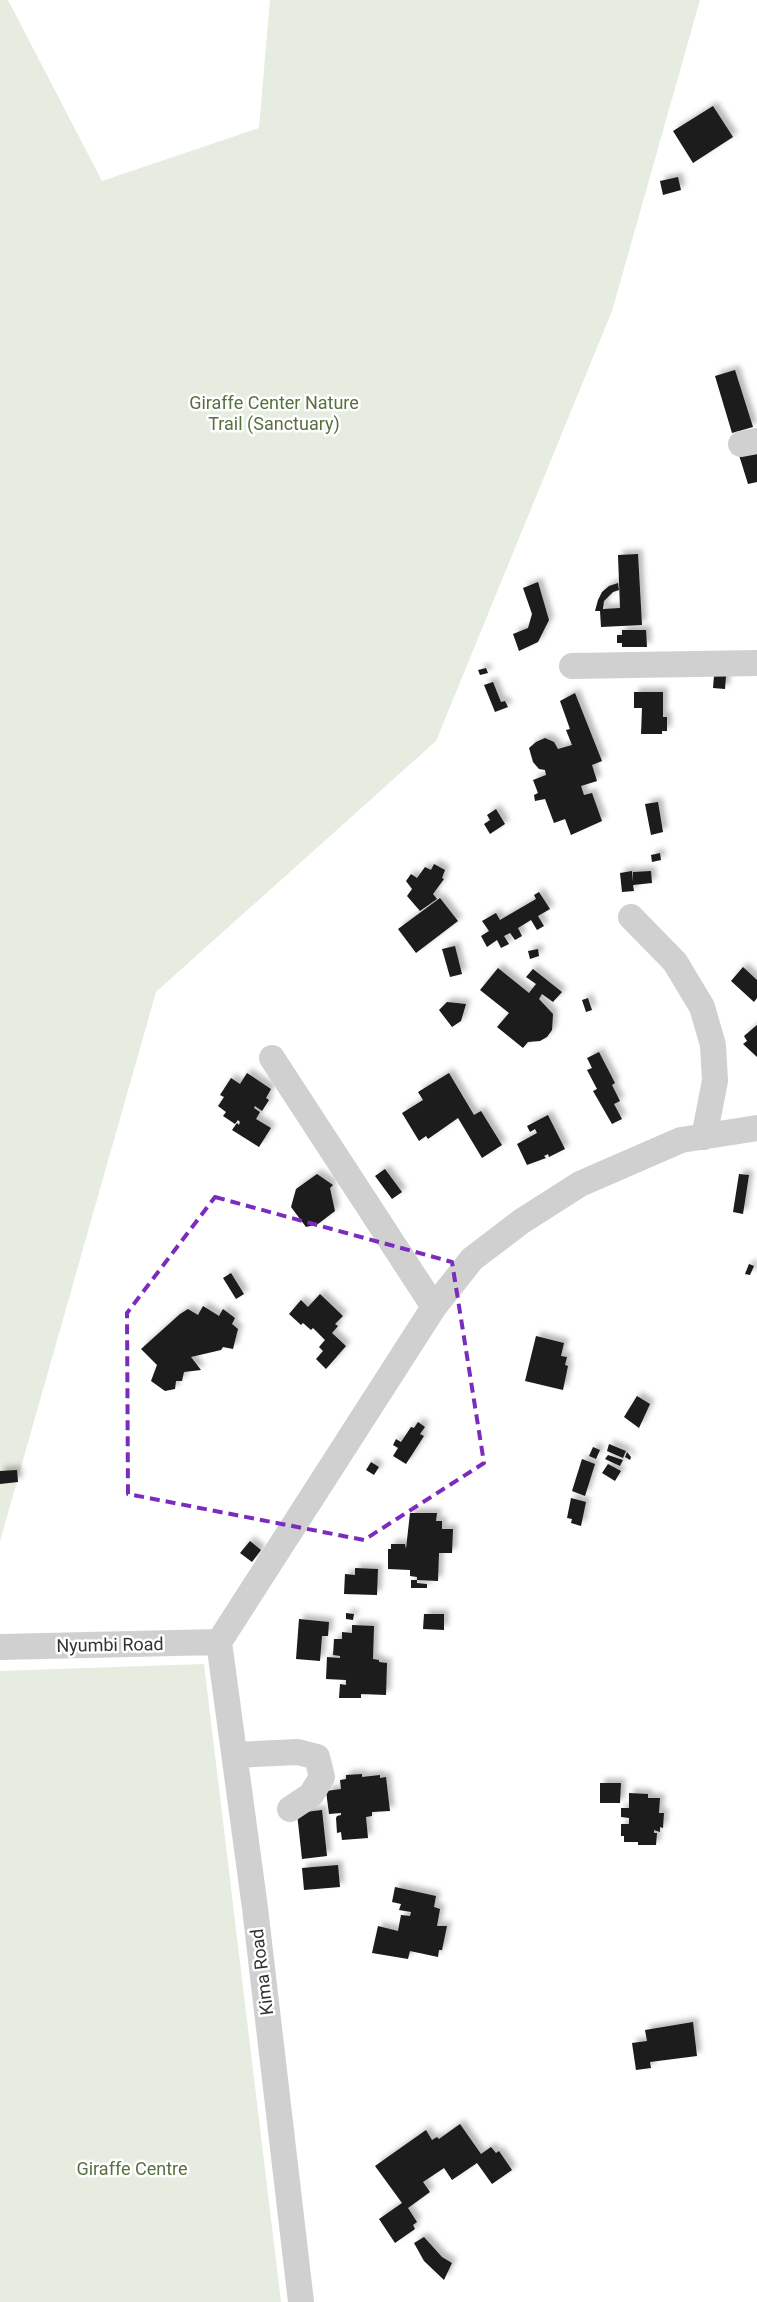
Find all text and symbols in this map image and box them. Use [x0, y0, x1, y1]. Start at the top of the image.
park label: Giraffe Center Nature Trail (Sanctuary) [189, 392, 359, 435]
street label: Nyumbi Road [56, 1633, 164, 1656]
street label: Kima Road [246, 1928, 277, 2017]
park label: Giraffe Centre [76, 2158, 188, 2179]

